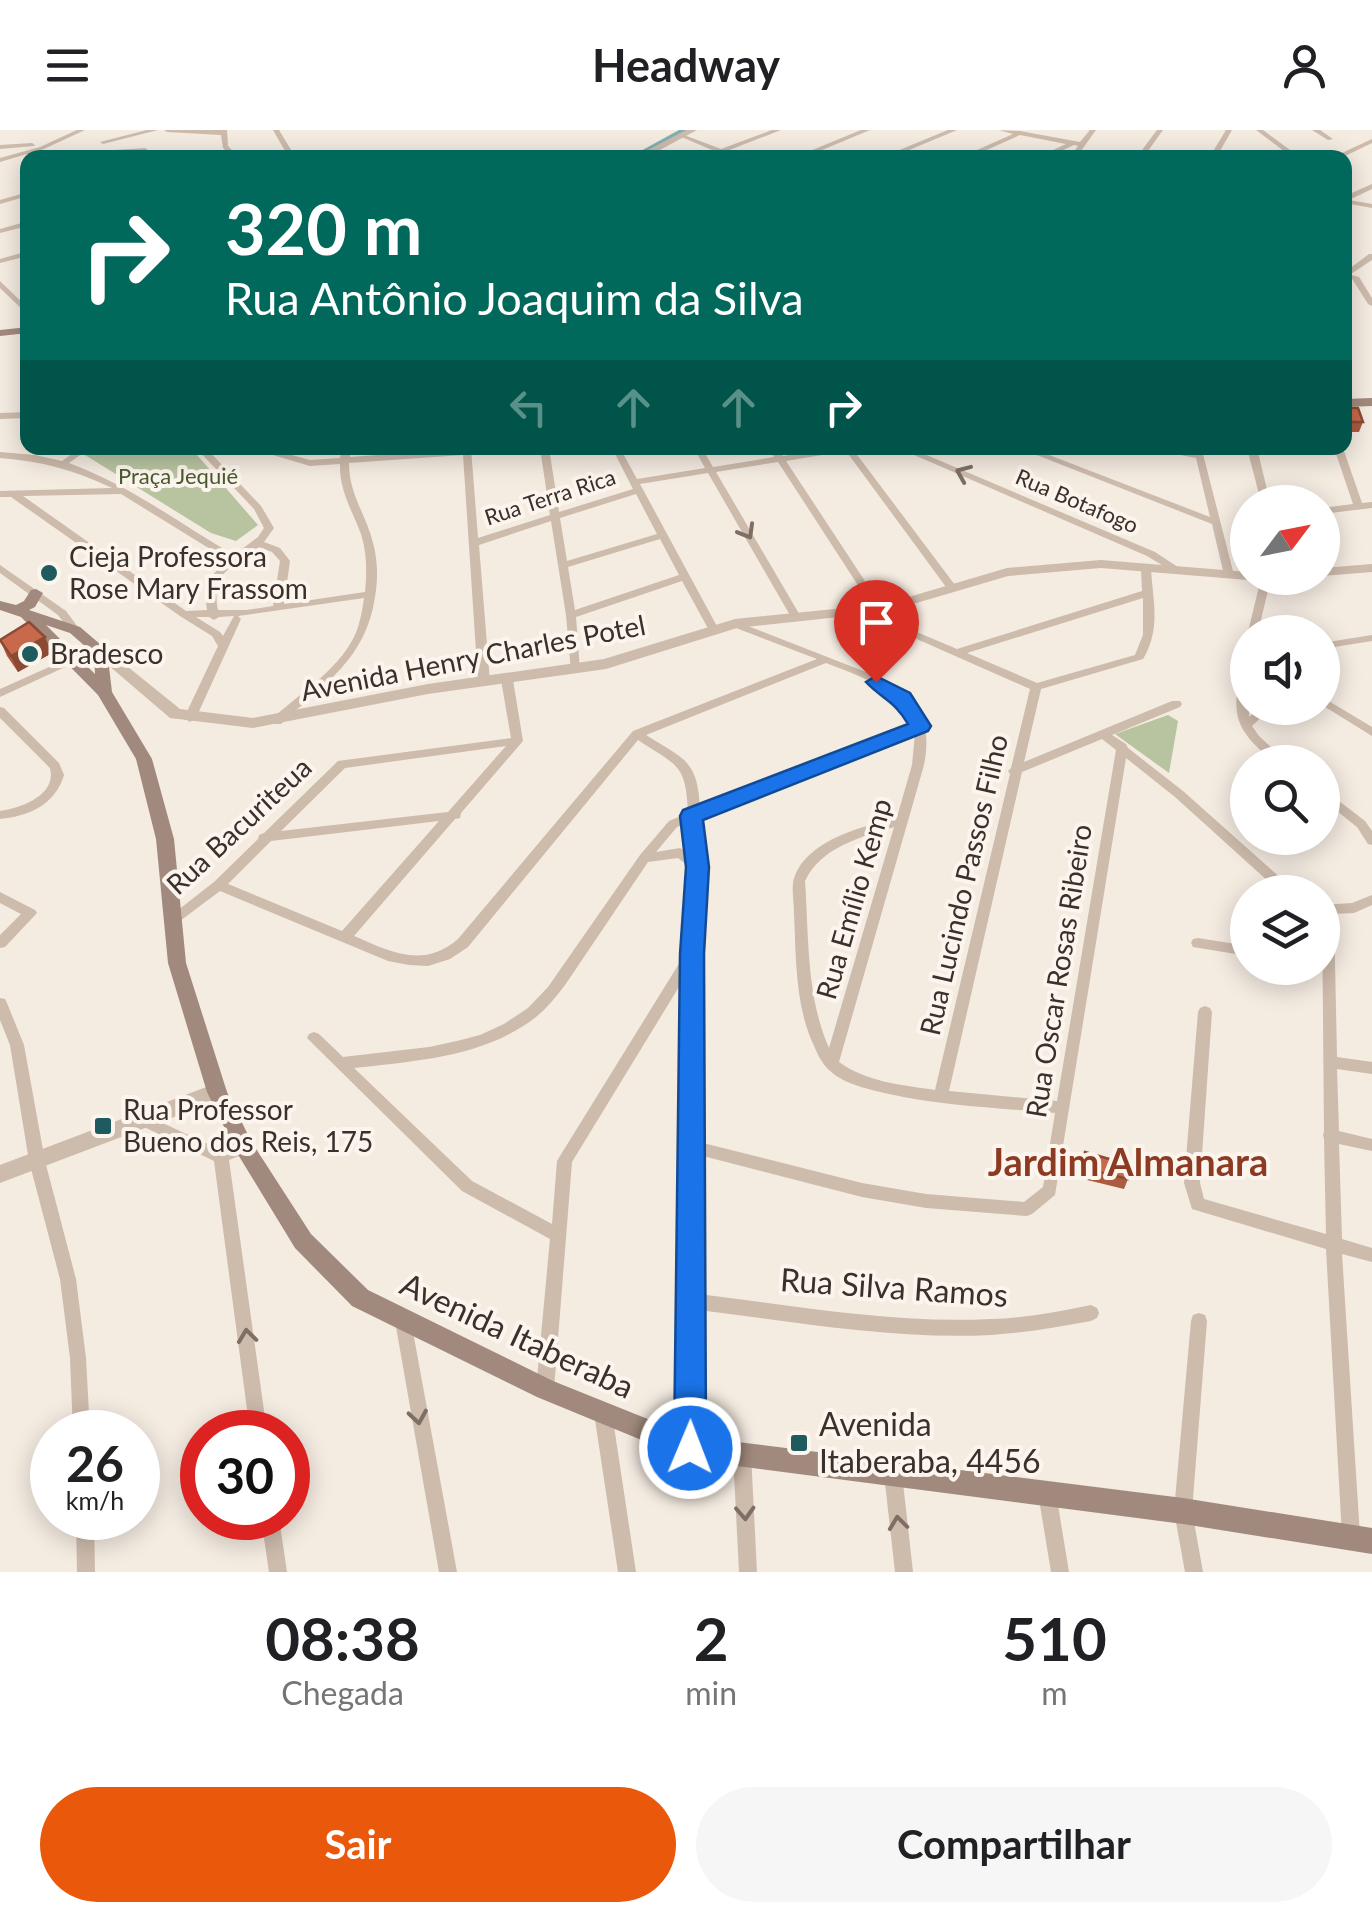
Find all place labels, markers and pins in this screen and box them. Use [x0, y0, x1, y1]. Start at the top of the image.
place label: Cieja Professora Rose Mary Frassom [69, 539, 308, 605]
marker: Cieja Professora Rose Mary Frassom [38, 562, 60, 584]
pin [834, 580, 919, 683]
place label: Bradesco [50, 636, 163, 670]
marker: Bradesco [19, 643, 41, 665]
place label: Rua Professor Bueno dos Reis, 175 [123, 1092, 373, 1158]
marker: Rua Professor Bueno dos Reis, 175 [92, 1115, 114, 1137]
place label: Avenida Itaberaba, 4456 [819, 1404, 1041, 1480]
marker: Avenida Itaberaba, 4456 [788, 1432, 810, 1454]

